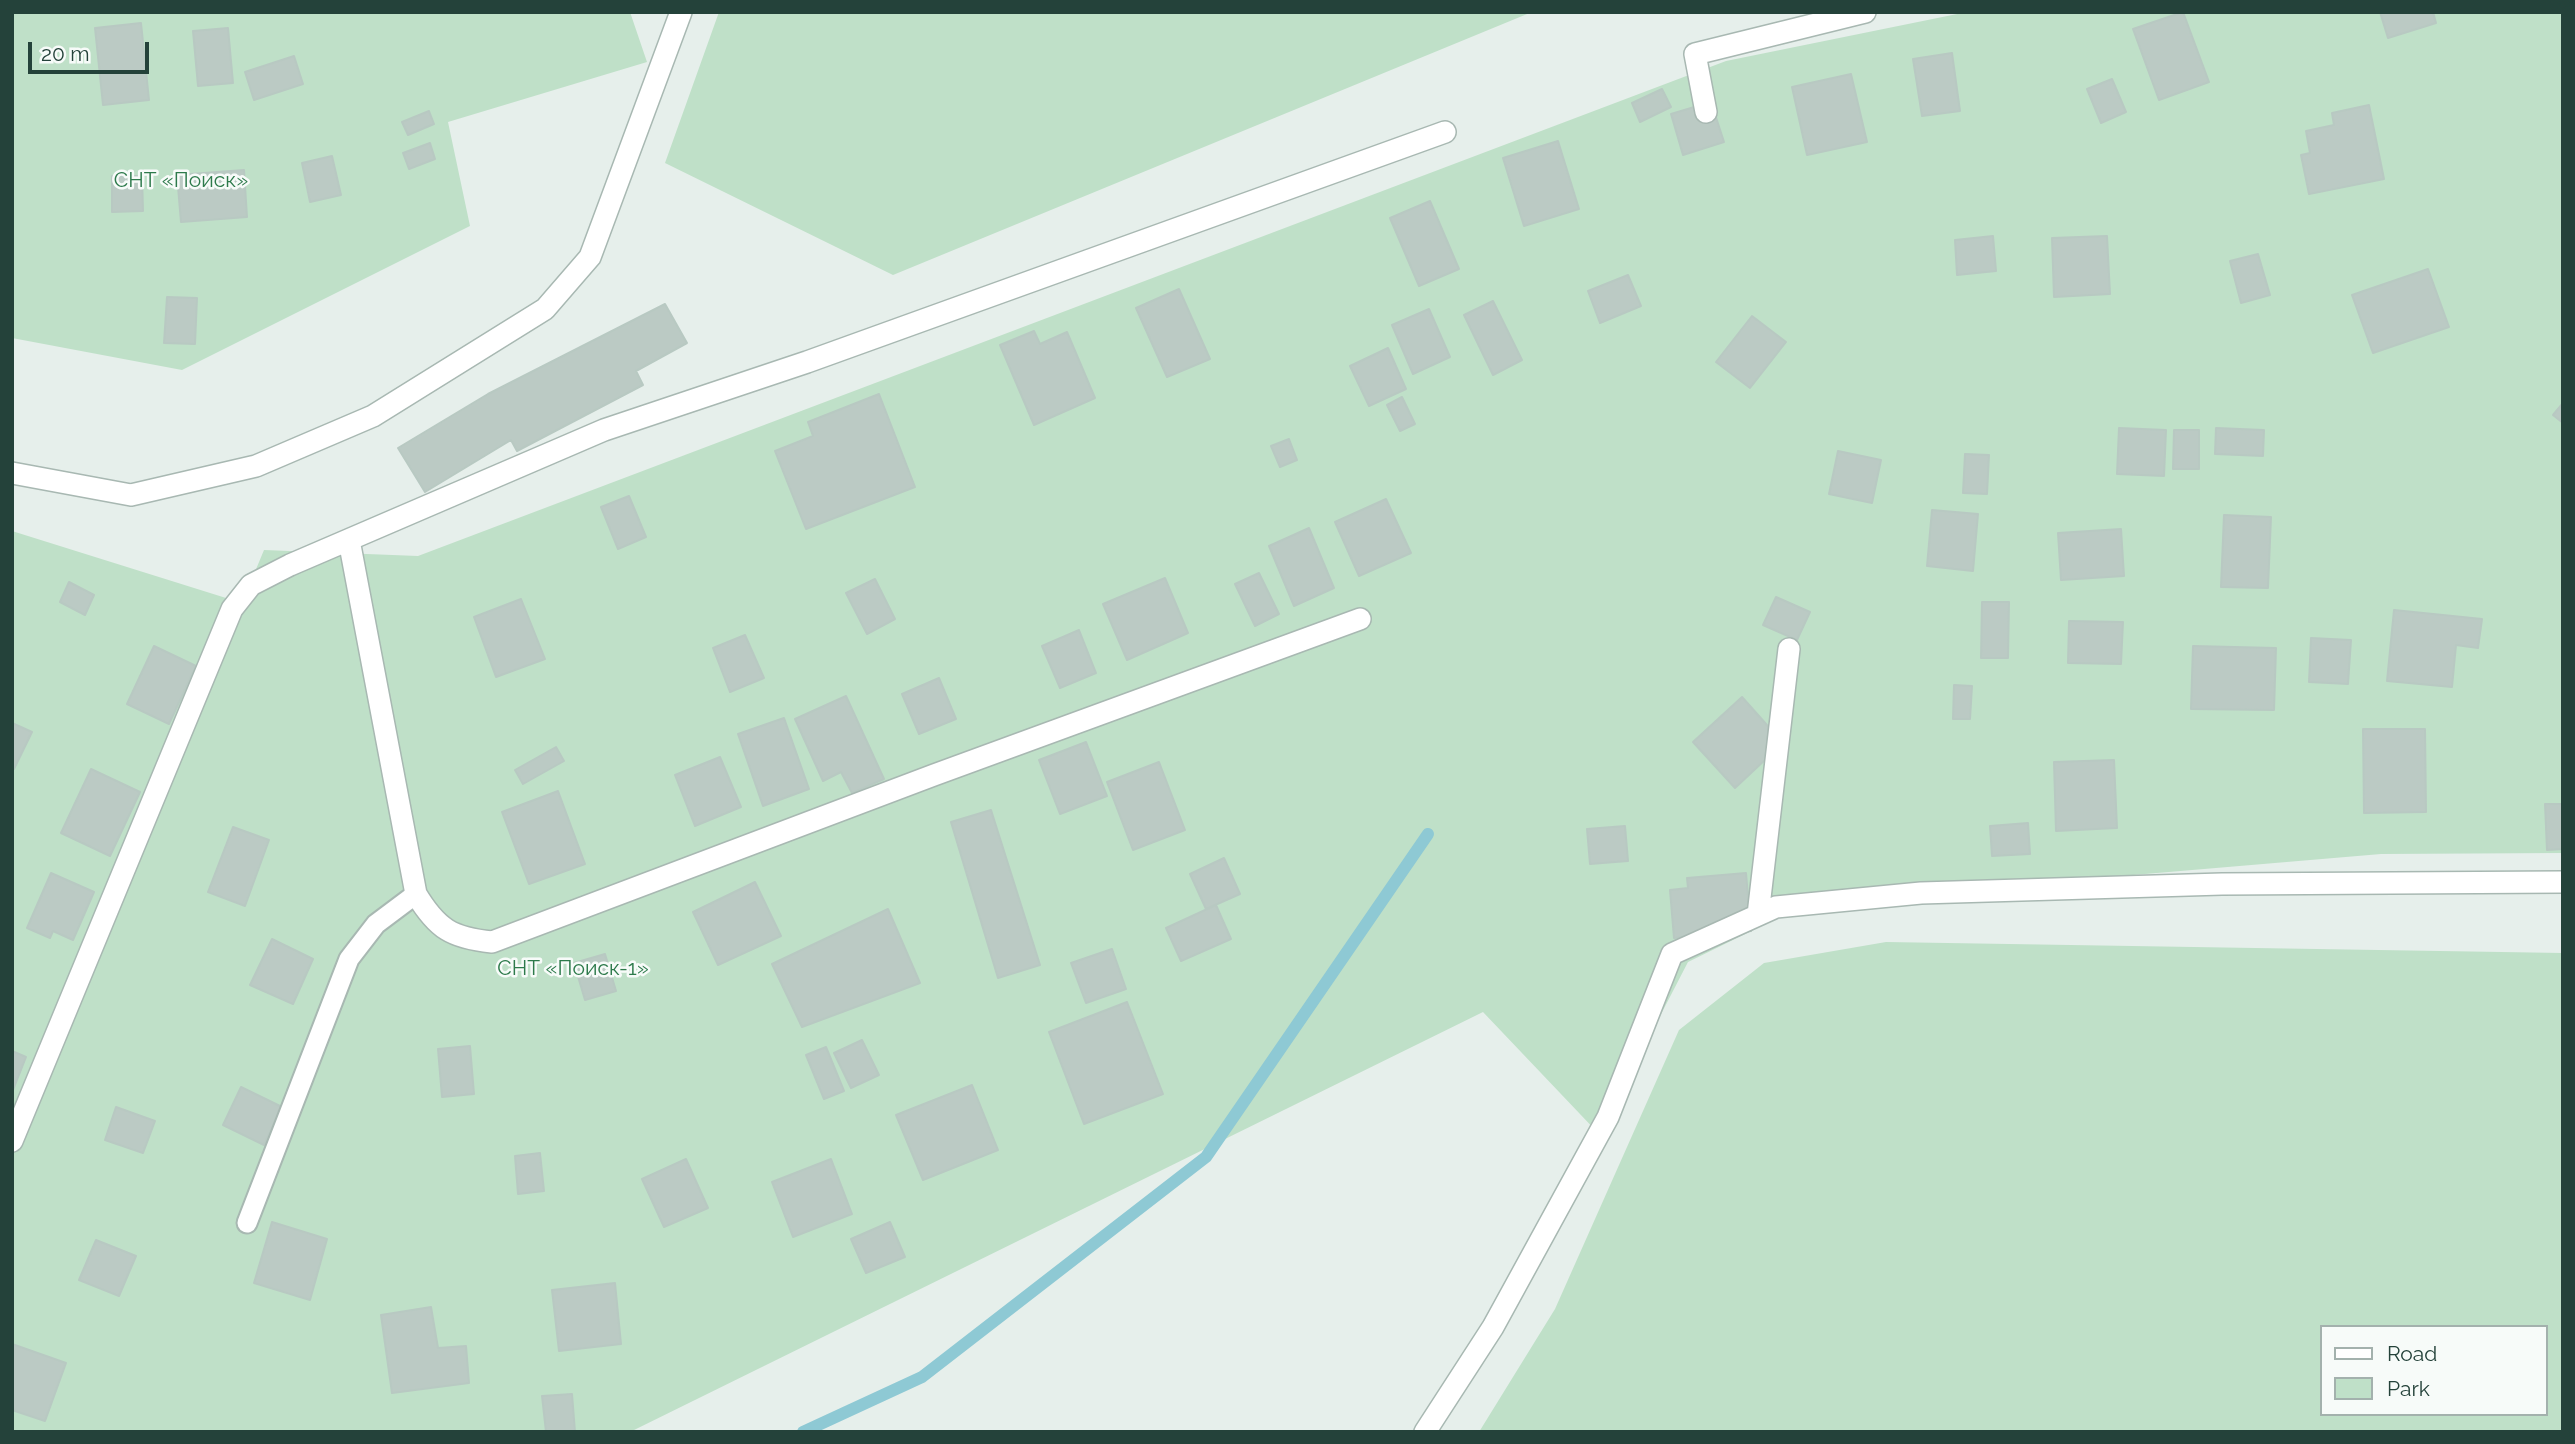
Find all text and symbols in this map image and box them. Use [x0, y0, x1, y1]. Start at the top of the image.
scale bar [32, 28, 152, 72]
text: 20 m [41, 41, 89, 66]
park label: СНТ «Поиск» [114, 168, 248, 194]
park label: СНТ «Поиск-1» [497, 956, 649, 982]
legend [2320, 1325, 2547, 1416]
text: Road [2387, 1341, 2437, 1366]
text: Park [2387, 1376, 2430, 1401]

